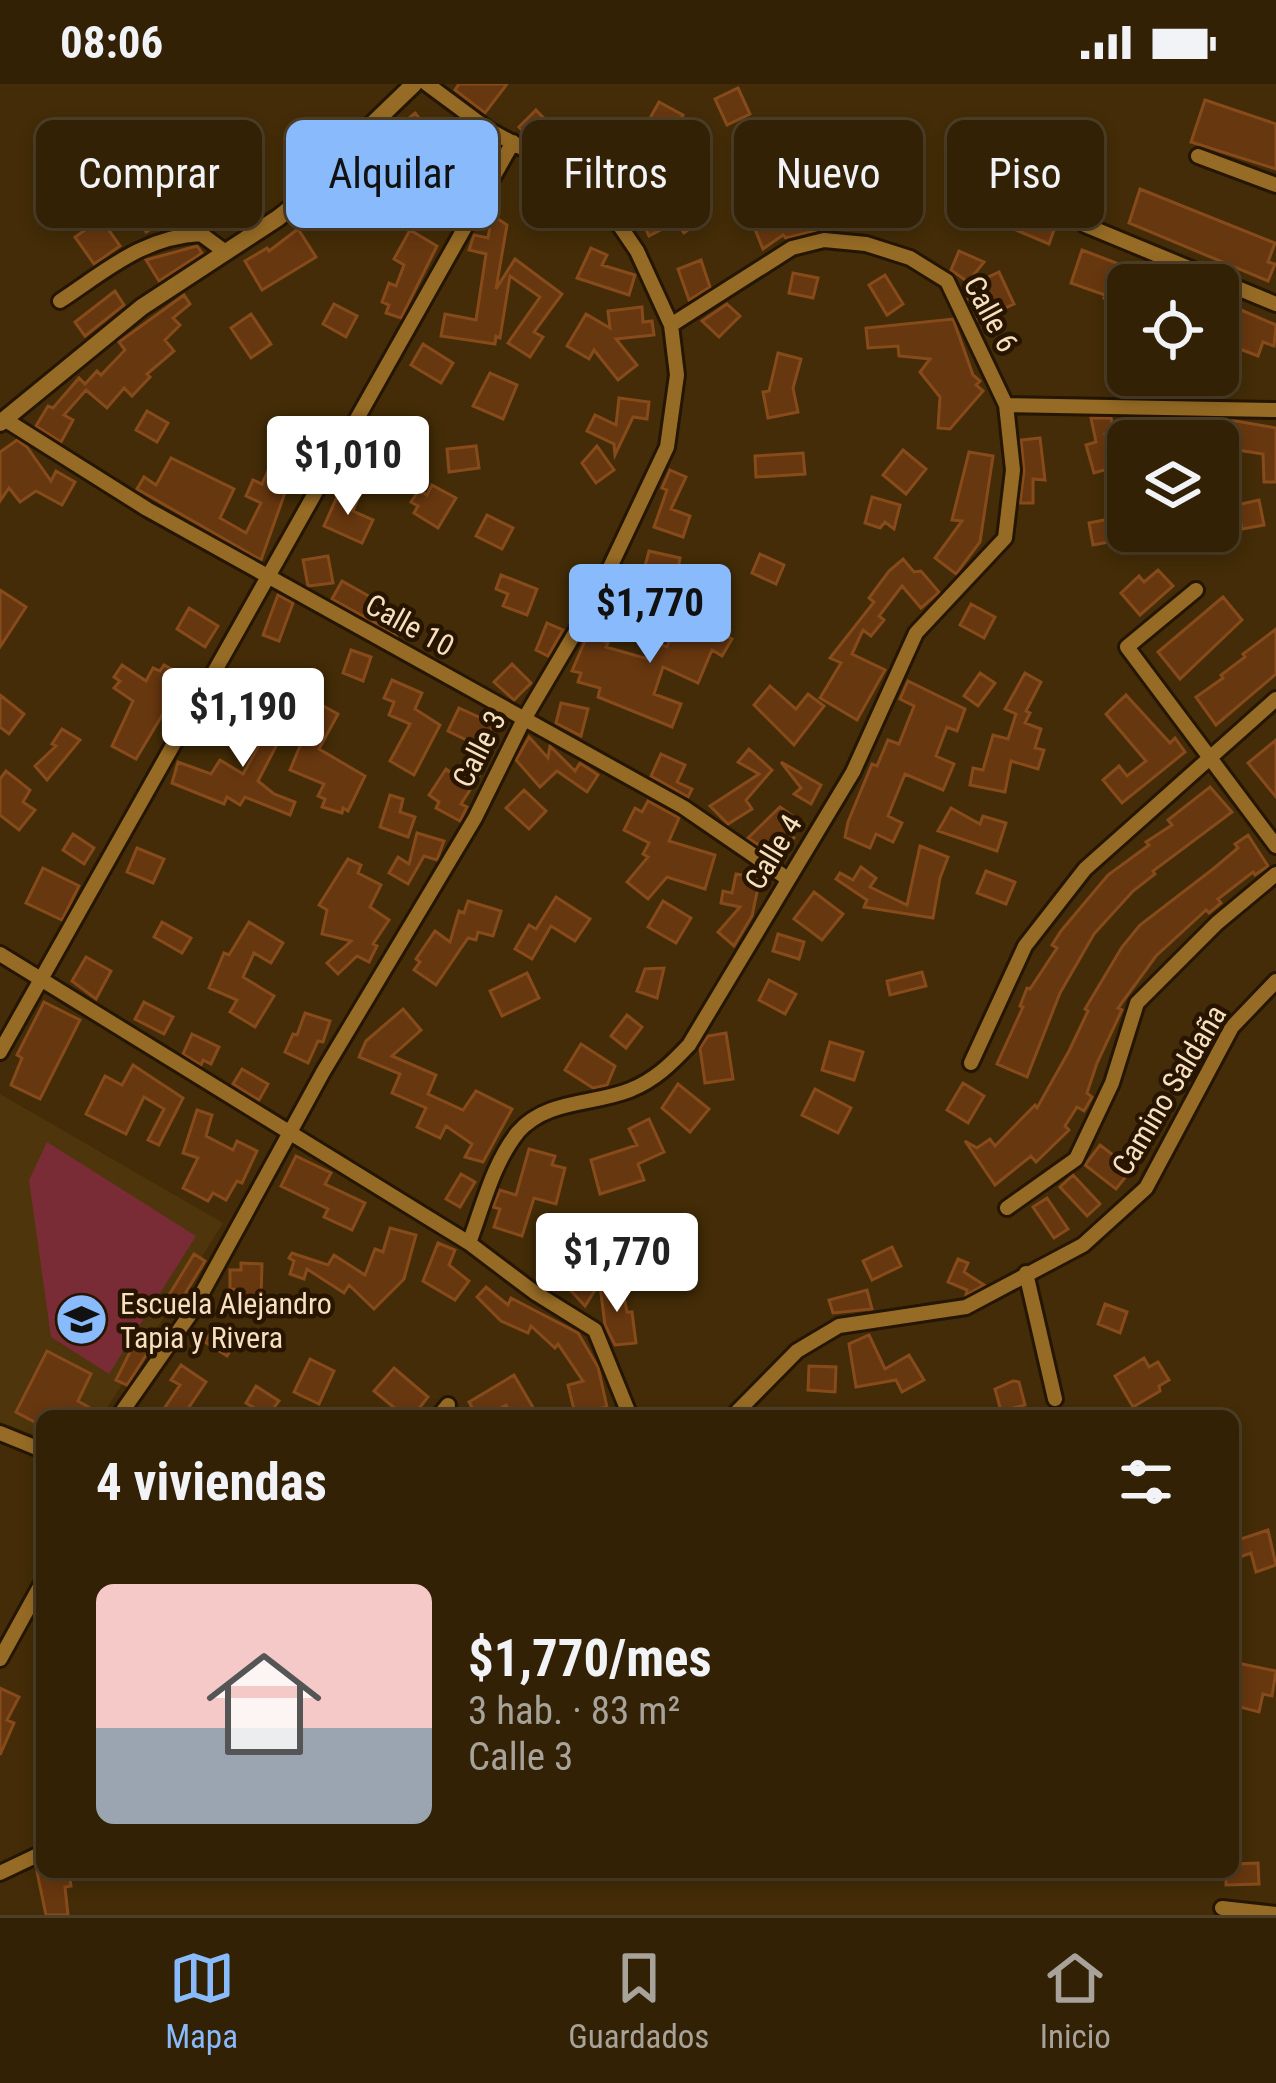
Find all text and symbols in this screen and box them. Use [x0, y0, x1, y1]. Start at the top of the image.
text: 08:06 [60, 16, 163, 69]
chip: Comprar [36, 120, 262, 228]
chip: Alquilar [286, 120, 498, 228]
chip: Filtros [522, 120, 710, 228]
chip: Nuevo [734, 120, 923, 228]
chip: Piso [947, 120, 1104, 228]
map controls [1107, 264, 1239, 552]
button: locate [1107, 264, 1239, 396]
street label: Calle 6 [957, 270, 1025, 358]
pin: $1,010 [250, 416, 446, 518]
button: layers [1107, 420, 1239, 552]
text: $1,010 [294, 432, 402, 478]
pin: $1,770 [552, 564, 748, 666]
text: $1,770 [596, 580, 704, 626]
street label: Calle 10 [360, 586, 460, 664]
pin: $1,190 [145, 668, 341, 770]
text: $1,190 [189, 684, 297, 730]
street label: Calle 3 [445, 705, 513, 793]
street label: Calle 4 [737, 808, 809, 896]
street label: Camino Saldaña [1104, 999, 1234, 1181]
pin: $1,770 [519, 1213, 715, 1315]
text: $1,770 [563, 1229, 671, 1275]
place label: Escuela Alejandro Tapia y Rivera [120, 1286, 332, 1355]
school or university icon: Escuela Alejandro Tapia y Rivera [53, 1292, 109, 1348]
icon: filters [1113, 1449, 1179, 1515]
text: 4 viviendas [96, 1453, 327, 1512]
text: $1,770/mes [468, 1629, 712, 1688]
icon: home [192, 1632, 336, 1776]
text: 3 hab. · 83 m² [468, 1688, 680, 1734]
text: Calle 3 [468, 1734, 573, 1780]
tab: Mapa [165, 1945, 238, 2056]
tab: Guardados [568, 1945, 709, 2056]
tab: Inicio [1040, 1945, 1111, 2056]

